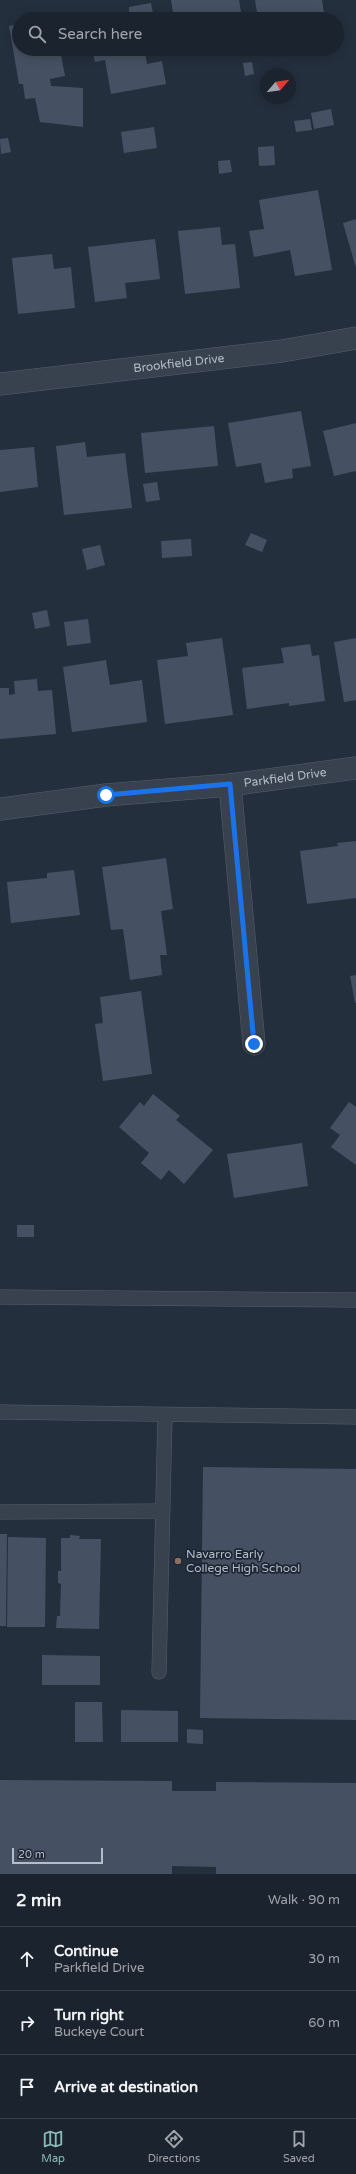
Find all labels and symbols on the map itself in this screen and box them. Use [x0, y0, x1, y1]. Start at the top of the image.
north arrow [260, 68, 296, 104]
street label: Brookfield Drive [133, 351, 225, 375]
street label: Parkfield Drive [243, 765, 328, 790]
route start [97, 786, 115, 804]
route end [245, 1035, 263, 1053]
place label: Navarro Early College High School [186, 1547, 300, 1575]
marker: Navarro Early College High School [173, 1556, 183, 1566]
scale bar [12, 1846, 103, 1865]

